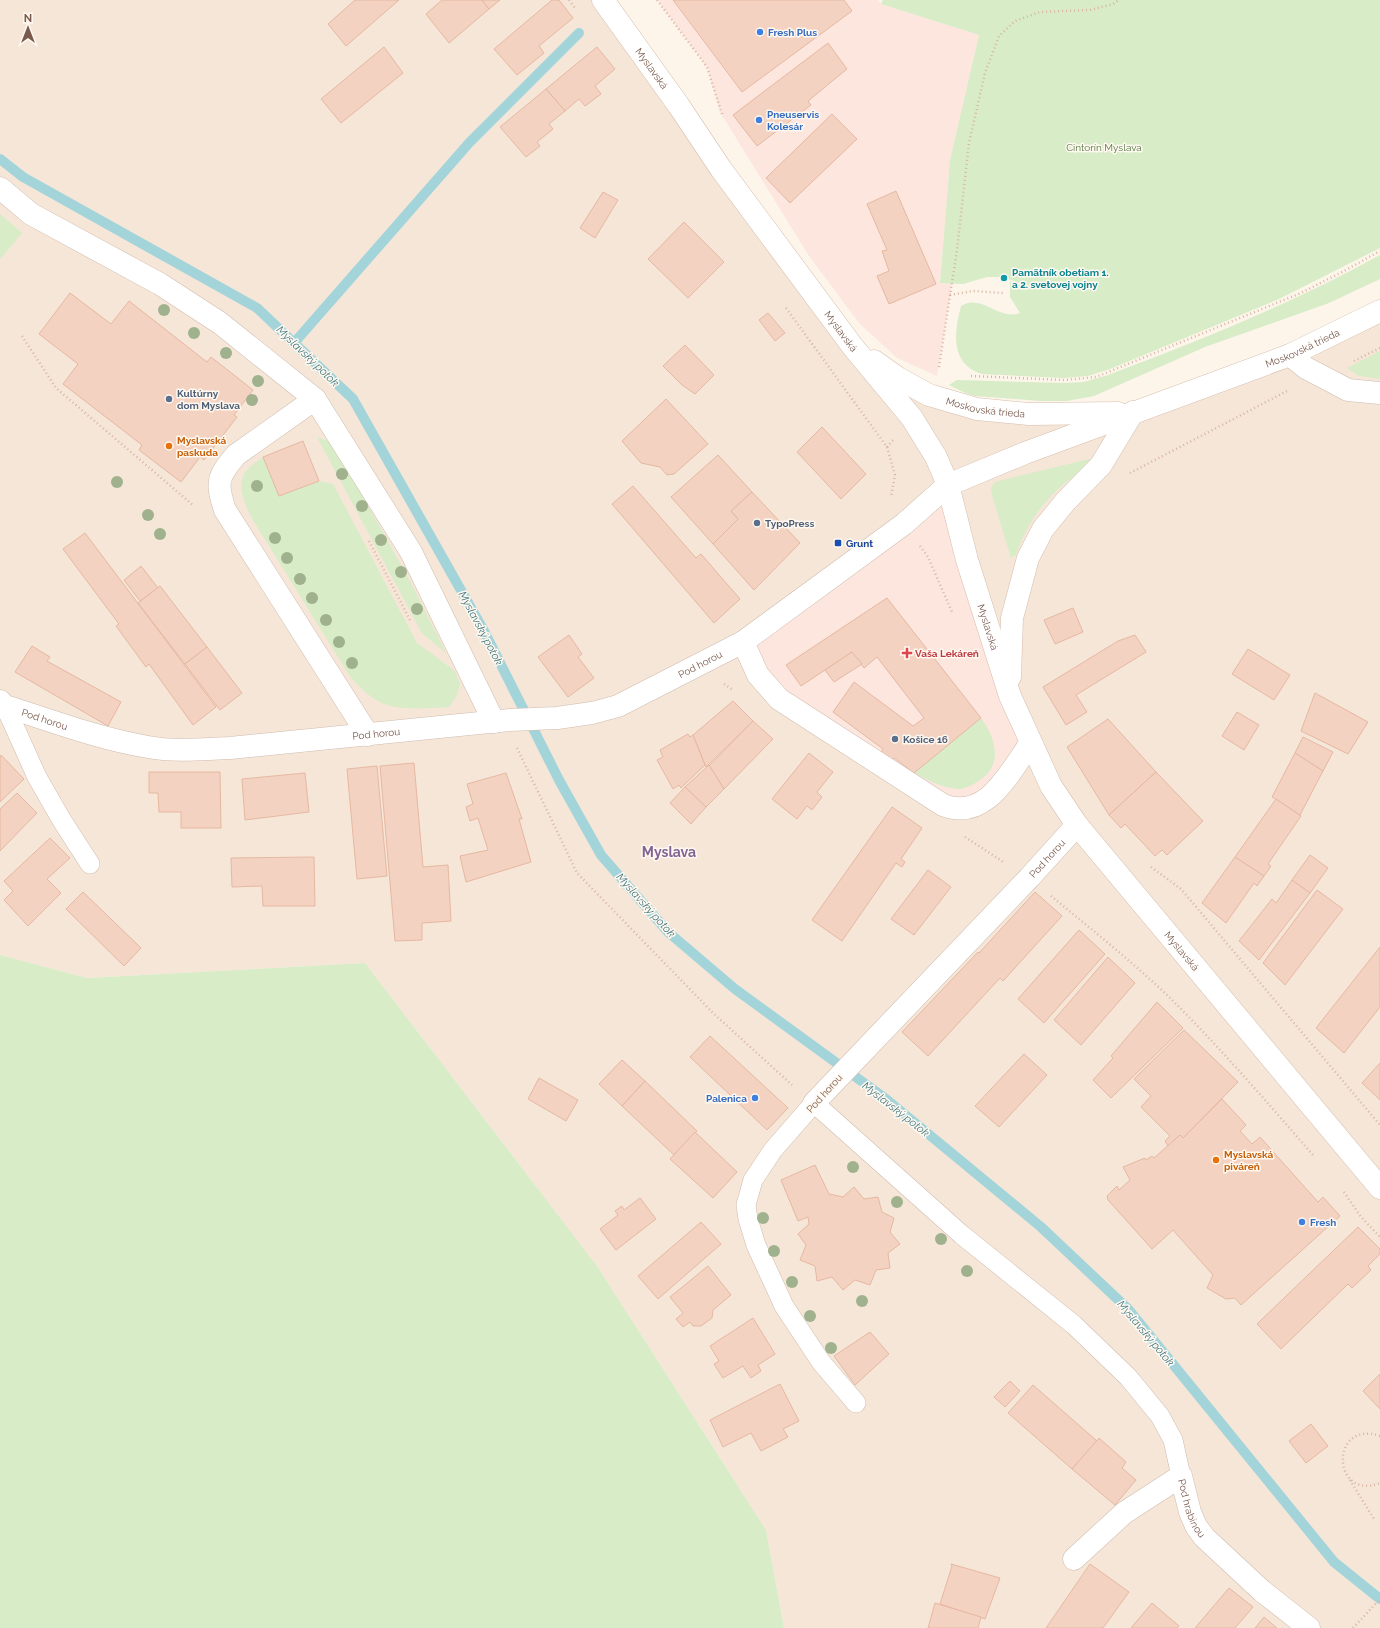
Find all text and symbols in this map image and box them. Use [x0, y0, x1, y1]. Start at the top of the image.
north arrow [8, 8, 48, 48]
text: N [24, 12, 32, 25]
marker: Fresh Plus [755, 27, 765, 37]
place label: Fresh Plus [768, 27, 817, 38]
street label: Myslavská [633, 46, 670, 91]
place label: Pneuservis Kolesár [767, 109, 819, 132]
marker: Pneuservis Kolesár [754, 115, 764, 125]
park label: Cintorín Myslava [1066, 142, 1142, 153]
place label: Pamätník obetiam 1. a 2. svetovej vojny [1012, 267, 1109, 290]
marker: Pamätník obetiam 1. a 2. svetovej vojny [999, 273, 1009, 283]
street label: Myslavská [822, 309, 859, 354]
water label: Myslavský potok [274, 323, 342, 389]
street label: Moskovská trieda [1264, 327, 1341, 370]
place label: Kultúrny dom Myslava [177, 388, 240, 411]
marker: Kultúrny dom Myslava [164, 394, 174, 404]
street label: Moskovská trieda [945, 395, 1026, 420]
place label: Myslavská paskuda [177, 435, 227, 458]
marker: Myslavská paskuda [164, 441, 174, 451]
marker: TypoPress [752, 518, 762, 528]
place label: TypoPress [765, 518, 814, 529]
marker: Grunt [833, 538, 843, 548]
place label: Grunt [846, 538, 873, 549]
water label: Myslavský potok [456, 589, 506, 667]
street label: Myslavská [975, 603, 1000, 652]
marker: Vaša Lekáreň [902, 648, 912, 658]
place label: Vaša Lekáreň [915, 648, 979, 659]
street label: Pod horou [676, 649, 724, 680]
street label: Pod horou [20, 707, 69, 732]
street label: Pod horou [352, 726, 401, 742]
marker: Košice 16 [890, 734, 900, 744]
place label: Košice 16 [903, 734, 948, 745]
street label: Pod horou [1027, 837, 1068, 880]
district label: Myslava [642, 844, 696, 860]
water label: Myslavský potok [613, 871, 678, 940]
street label: Myslavská [1162, 929, 1201, 973]
street label: Pod horou [804, 1072, 845, 1115]
water label: Myslavský potok [860, 1079, 932, 1140]
place label: Palenica [706, 1093, 747, 1104]
marker: Palenica [750, 1093, 760, 1103]
place label: Myslavská piváreň [1224, 1149, 1274, 1172]
marker: Myslavská piváreň [1211, 1155, 1221, 1165]
marker: Fresh [1297, 1217, 1307, 1227]
place label: Fresh [1310, 1217, 1336, 1228]
water label: Myslavský potok [1114, 1298, 1177, 1369]
street label: Pod hrabinou [1176, 1478, 1208, 1540]

